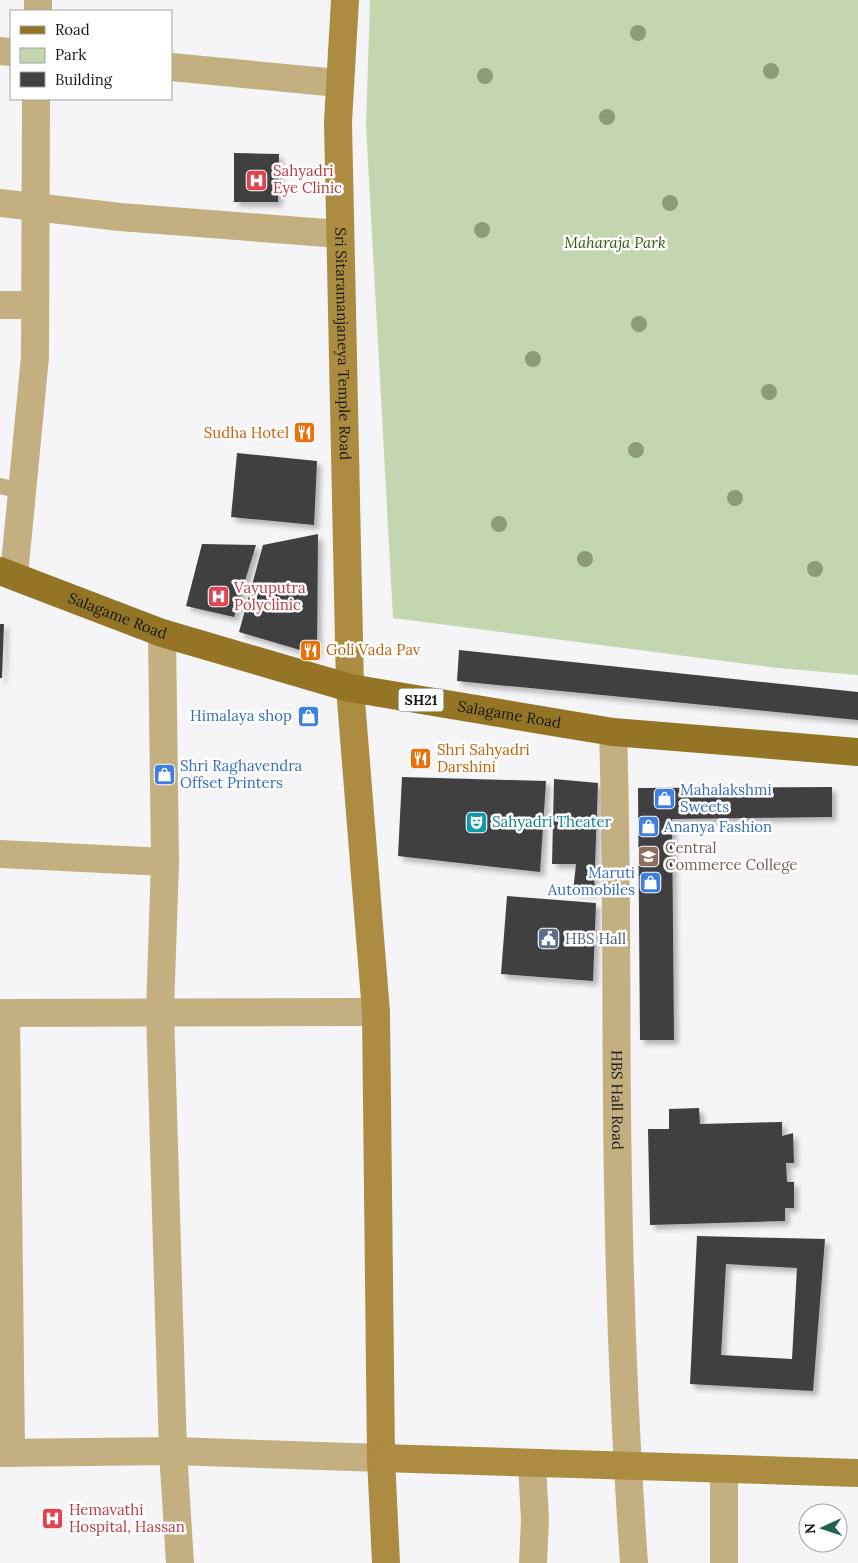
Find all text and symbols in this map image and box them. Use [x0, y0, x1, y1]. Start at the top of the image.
legend [10, 10, 172, 100]
text: Road [55, 20, 90, 39]
text: Park [55, 45, 86, 64]
text: Building [55, 70, 113, 89]
place label: Sahyadri Eye Clinic [273, 161, 342, 197]
hospital icon: Sahyadri Eye Clinic [245, 168, 269, 192]
street label: Sri Sitaramanjaneya Temple Road [331, 227, 355, 460]
park label: Maharaja Park [564, 233, 666, 252]
restaurant icon: Sudha Hotel [293, 421, 317, 445]
place label: Sudha Hotel [204, 423, 289, 442]
place label: Vayuputra Polyclinic [233, 578, 306, 614]
hospital icon: Vayuputra Polyclinic [206, 585, 230, 609]
street label: Salagame Road [66, 588, 169, 643]
restaurant icon: Goli Vada Pav [298, 638, 322, 662]
place label: Goli Vada Pav [326, 640, 421, 659]
road number: SH21 [398, 688, 444, 712]
street label: Salagame Road [456, 696, 563, 732]
shop icon: Himalaya shop [296, 704, 320, 728]
place label: Himalaya shop [190, 706, 292, 725]
place label: Shri Sahyadri Darshini [437, 740, 530, 776]
restaurant icon: Shri Sahyadri Darshini [409, 747, 433, 771]
place label: Shri Raghavendra Offset Printers [180, 756, 303, 792]
shop icon: Shri Raghavendra Offset Printers [152, 763, 176, 787]
place label: Mahalakshmi Sweets [680, 780, 772, 816]
shop icon: Mahalakshmi Sweets [652, 787, 676, 811]
theatre icon: Sahyadri Theater [464, 810, 488, 834]
place label: Sahyadri Theater [492, 812, 612, 831]
shop icon: Ananya Fashion [636, 815, 660, 839]
place label: Ananya Fashion [663, 817, 772, 836]
place label: Central Commerce College [665, 838, 797, 874]
school or university icon: Central Commerce College [637, 845, 661, 869]
place label: Maruti Automobiles [547, 863, 635, 899]
shop icon: Maruti Automobiles [639, 870, 663, 894]
public building icon: HBS Hall [537, 927, 561, 951]
place label: HBS Hall [565, 929, 626, 948]
street label: HBS Hall Road [608, 1050, 627, 1150]
place label: Hemavathi Hospital, Hassan [69, 1500, 185, 1536]
north arrow [798, 1503, 848, 1553]
hospital icon: Hemavathi Hospital, Hassan [41, 1507, 65, 1531]
text: N [801, 1523, 819, 1535]

